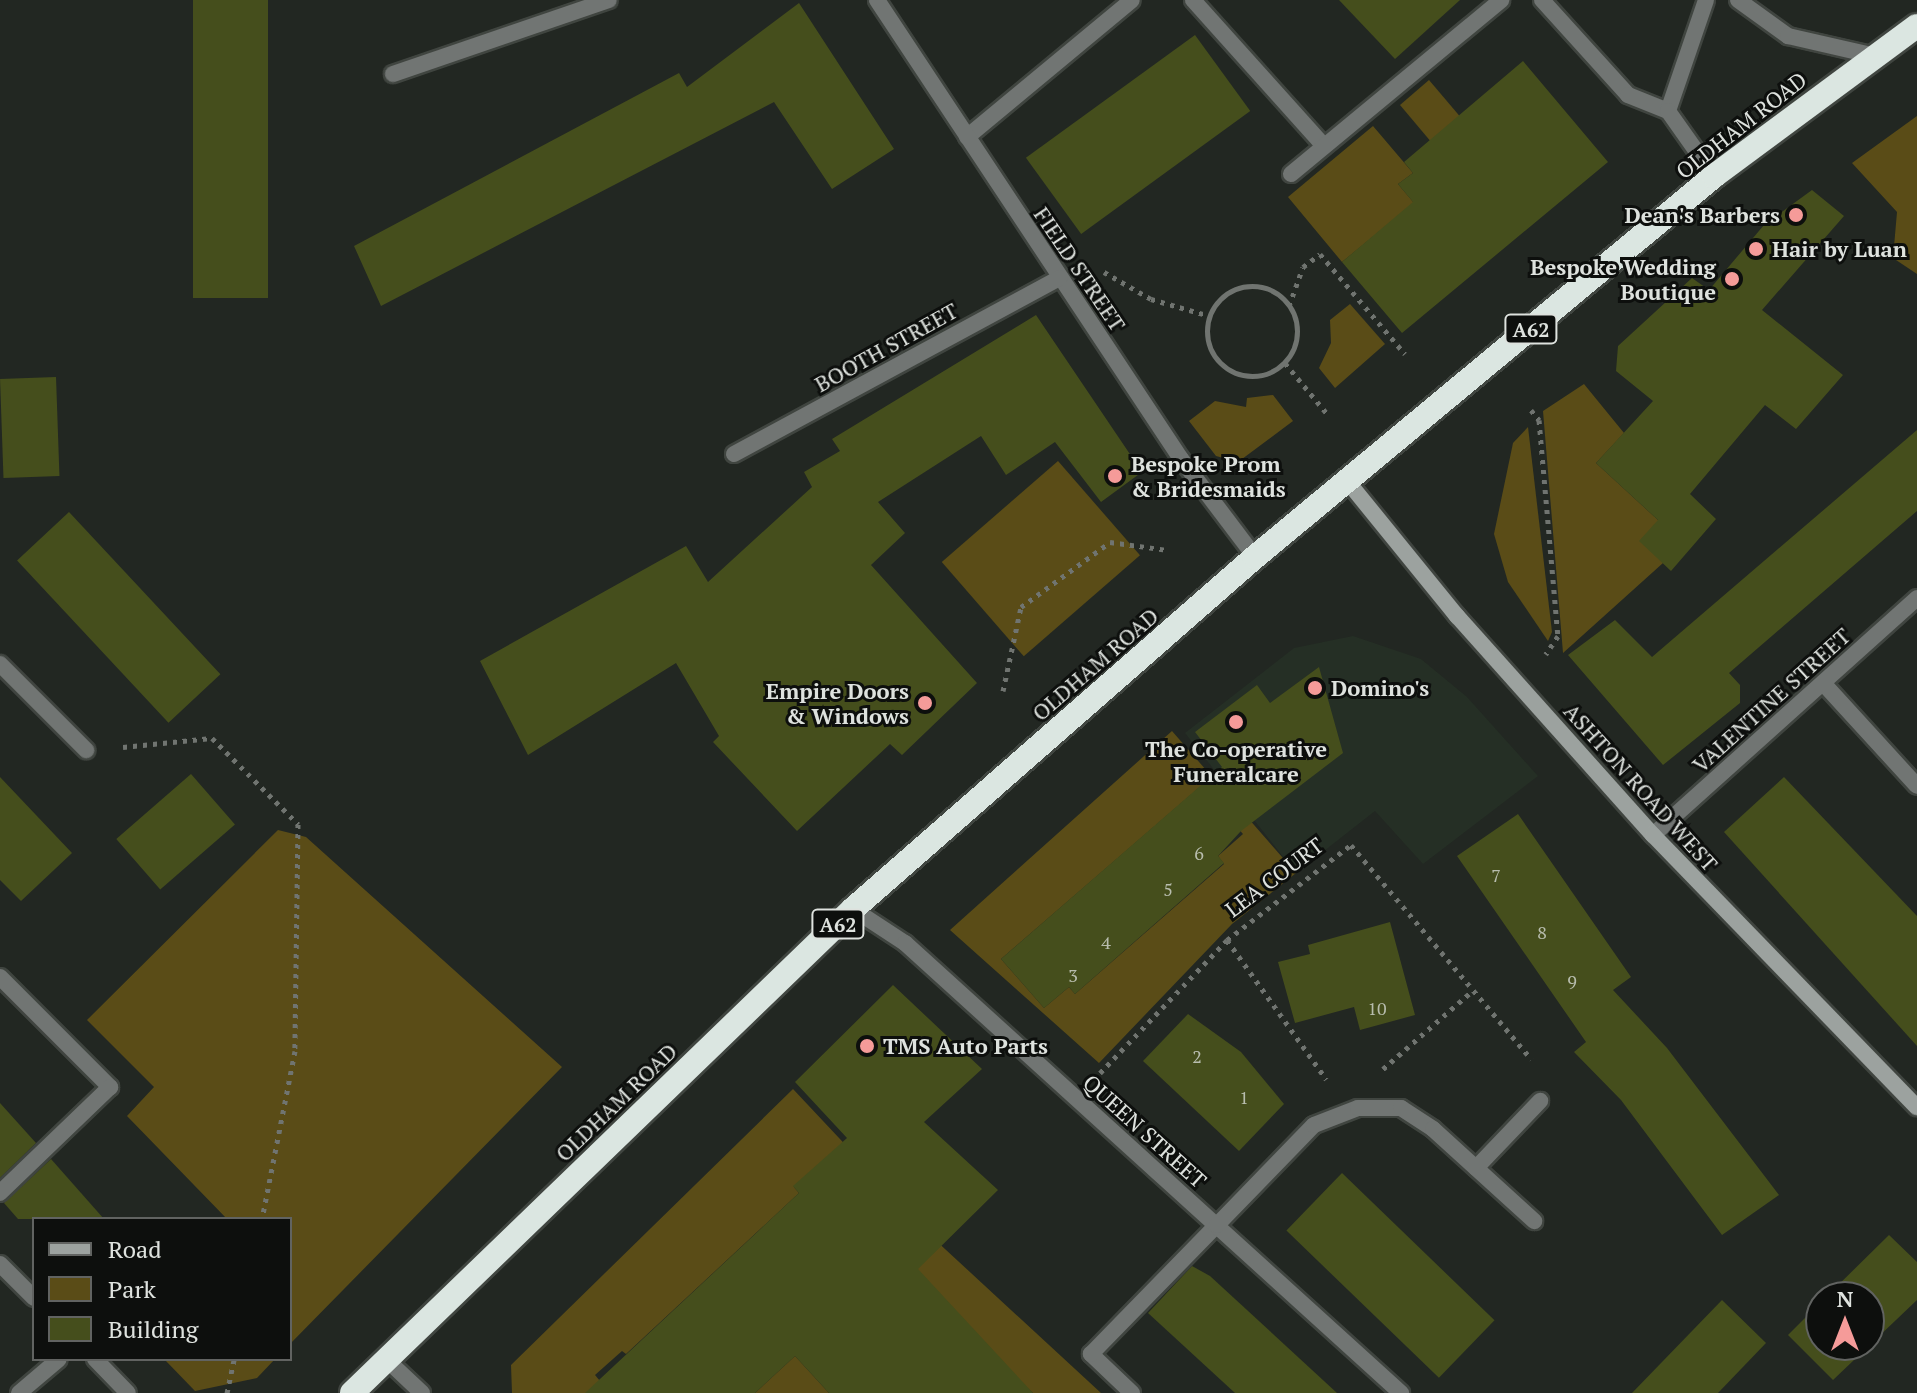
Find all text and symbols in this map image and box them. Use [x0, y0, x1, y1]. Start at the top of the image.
street label: OLDHAM ROAD [1670, 66, 1812, 184]
street label: FIELD STREET [1029, 202, 1131, 336]
place label: Dean's Barbers [1625, 202, 1780, 228]
marker: Dean's Barbers [1787, 206, 1805, 224]
place label: Hair by Luan [1772, 236, 1907, 262]
marker: Hair by Luan [1747, 240, 1765, 258]
place label: Bespoke Wedding Boutique [1530, 253, 1716, 304]
marker: Bespoke Wedding Boutique [1723, 270, 1741, 288]
street label: BOOTH STREET [810, 297, 962, 397]
road number: A62 [1503, 313, 1559, 345]
place label: Bespoke Prom & Bridesmaids [1131, 450, 1286, 502]
marker: Bespoke Prom & Bridesmaids [1106, 467, 1124, 485]
street label: OLDHAM ROAD [1027, 602, 1163, 726]
street label: VALENTINE STREET [1687, 622, 1855, 778]
place label: Domino's [1331, 675, 1429, 701]
place label: Empire Doors & Windows [766, 677, 909, 728]
marker: Domino's [1306, 679, 1324, 697]
marker: Empire Doors & Windows [916, 694, 934, 712]
street label: ASHTON ROAD WEST [1559, 698, 1723, 876]
marker: The Co-operative Funeralcare [1227, 713, 1245, 731]
place label: The Co-operative Funeralcare [1145, 735, 1327, 786]
street label: LEA COURT [1220, 831, 1328, 923]
house number: 6 [1194, 842, 1204, 864]
house number: 7 [1491, 864, 1501, 886]
house number: 5 [1163, 878, 1173, 900]
road number: A62 [810, 908, 866, 940]
house number: 8 [1537, 921, 1547, 943]
house number: 4 [1101, 931, 1111, 953]
house number: 3 [1068, 964, 1078, 986]
house number: 9 [1567, 970, 1577, 992]
house number: 10 [1367, 997, 1387, 1019]
place label: TMS Auto Parts [883, 1033, 1048, 1059]
street label: OLDHAM ROAD [550, 1037, 682, 1167]
marker: TMS Auto Parts [858, 1037, 876, 1055]
house number: 2 [1192, 1045, 1202, 1067]
street label: QUEEN STREET [1078, 1069, 1212, 1193]
house number: 1 [1239, 1086, 1249, 1108]
legend [32, 1217, 292, 1361]
text: Road [108, 1233, 162, 1265]
text: Park [108, 1273, 156, 1305]
north arrow [1805, 1281, 1885, 1361]
text: N [1837, 1284, 1853, 1313]
text: Building [108, 1313, 198, 1345]

